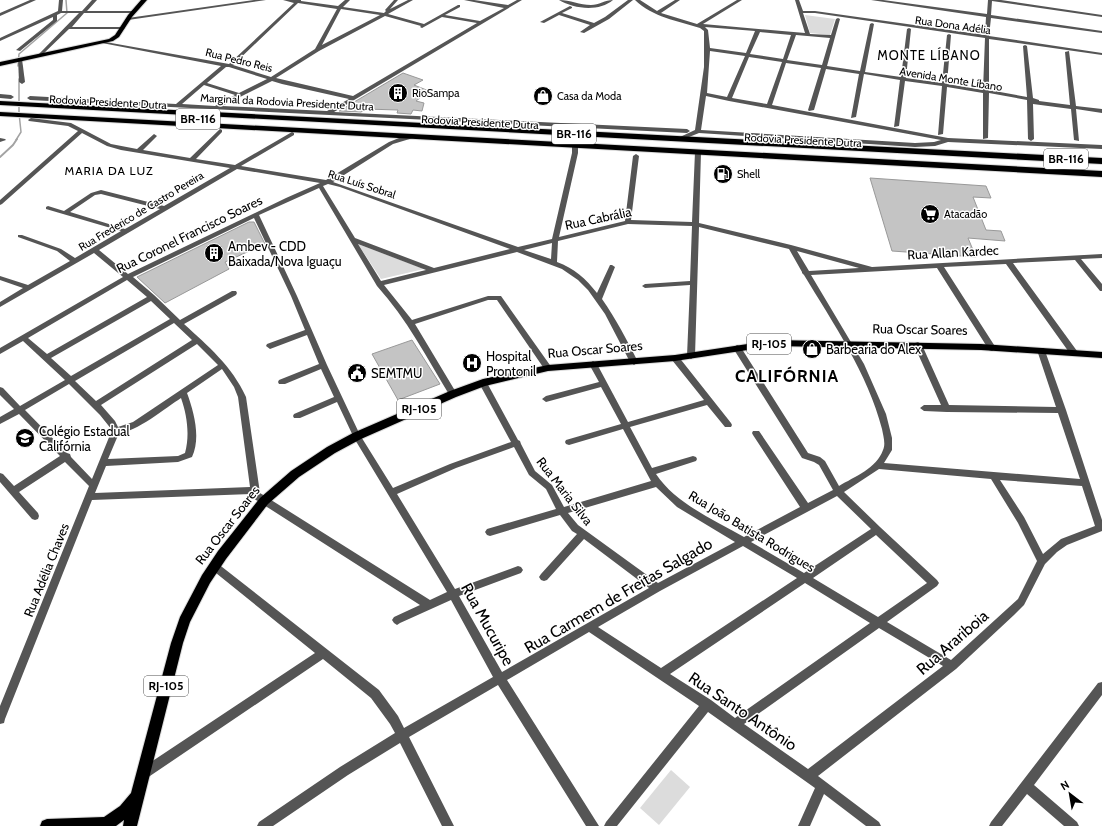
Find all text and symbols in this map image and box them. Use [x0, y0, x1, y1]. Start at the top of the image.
street label: Rua Dona Adélia [914, 13, 993, 37]
street label: Rua Pedro Reis [204, 45, 274, 75]
district label: MONTE LÍBANO [877, 46, 981, 63]
street label: Avenida Monte Líbano [899, 64, 1003, 94]
building icon: RioSampa [387, 82, 409, 104]
shop icon: Casa da Moda [532, 85, 554, 107]
place label: RioSampa [412, 86, 460, 100]
place label: Casa da Moda [557, 89, 622, 103]
street label: Marginal da Rodovia Presidente Dutra [200, 90, 375, 114]
street label: Rodovia Presidente Dutra [49, 92, 168, 112]
road number: BR-116 [176, 109, 220, 129]
street label: Rodovia Presidente Dutra [421, 112, 540, 132]
road number: BR-116 [552, 124, 596, 144]
street label: Rodovia Presidente Dutra [744, 130, 863, 150]
road number: BR-116 [1044, 149, 1088, 169]
district label: MARIA DA LUZ [64, 163, 154, 178]
fuel station icon: Shell [712, 163, 734, 185]
street label: Rua Luís Sobral [326, 166, 398, 202]
place label: Shell [737, 167, 761, 181]
street label: Rua Frederico de Castro Pereira [76, 168, 207, 254]
street label: Rua Coronel Francisco Soares [113, 191, 265, 276]
street label: Rua Cabrália [563, 203, 633, 233]
supermarket icon: Atacadão [919, 203, 941, 225]
place label: Atacadão [944, 207, 987, 221]
place label: Ambev - CDD Baixada/Nova Iguaçu [228, 238, 342, 269]
building icon: Ambev - CDD Baixada/Nova Iguaçu [203, 242, 225, 264]
street label: Rua Allan Kardec [907, 242, 999, 262]
street label: Rua Oscar Soares [872, 320, 968, 338]
road number: RJ-105 [747, 334, 791, 354]
street label: Rua Oscar Soares [547, 337, 644, 361]
shop icon: Barbearia do Alex [801, 338, 823, 360]
place label: Barbearia do Alex [826, 341, 922, 357]
place label: Hospital Prontonil [486, 348, 536, 379]
hospital icon: Hospital Prontonil [461, 352, 483, 374]
public building icon: SEMTMU [346, 362, 368, 384]
place label: SEMTMU [371, 365, 422, 381]
district label: CALIFÓRNIA [735, 366, 839, 386]
road number: RJ-105 [397, 399, 441, 419]
place label: Colégio Estadual Califórnia [39, 423, 130, 454]
school or university icon: Colégio Estadual Califórnia [14, 427, 36, 449]
street label: Rua Maria Silva [533, 454, 597, 529]
street label: Rua Oscar Soares [191, 482, 263, 567]
street label: Rua João Batista Rodrigues [686, 487, 819, 575]
street label: Rua Adélia Chaves [20, 520, 72, 619]
street label: Rua Carmem de Freitas Salgado [521, 534, 716, 657]
street label: Rua Mucuripe [457, 580, 518, 669]
street label: Rua Arariboia [913, 606, 992, 679]
street label: Rua Santo Antônio [685, 668, 801, 755]
road number: RJ-105 [144, 676, 188, 696]
north arrow [1050, 774, 1090, 814]
text: N [1058, 777, 1072, 793]

